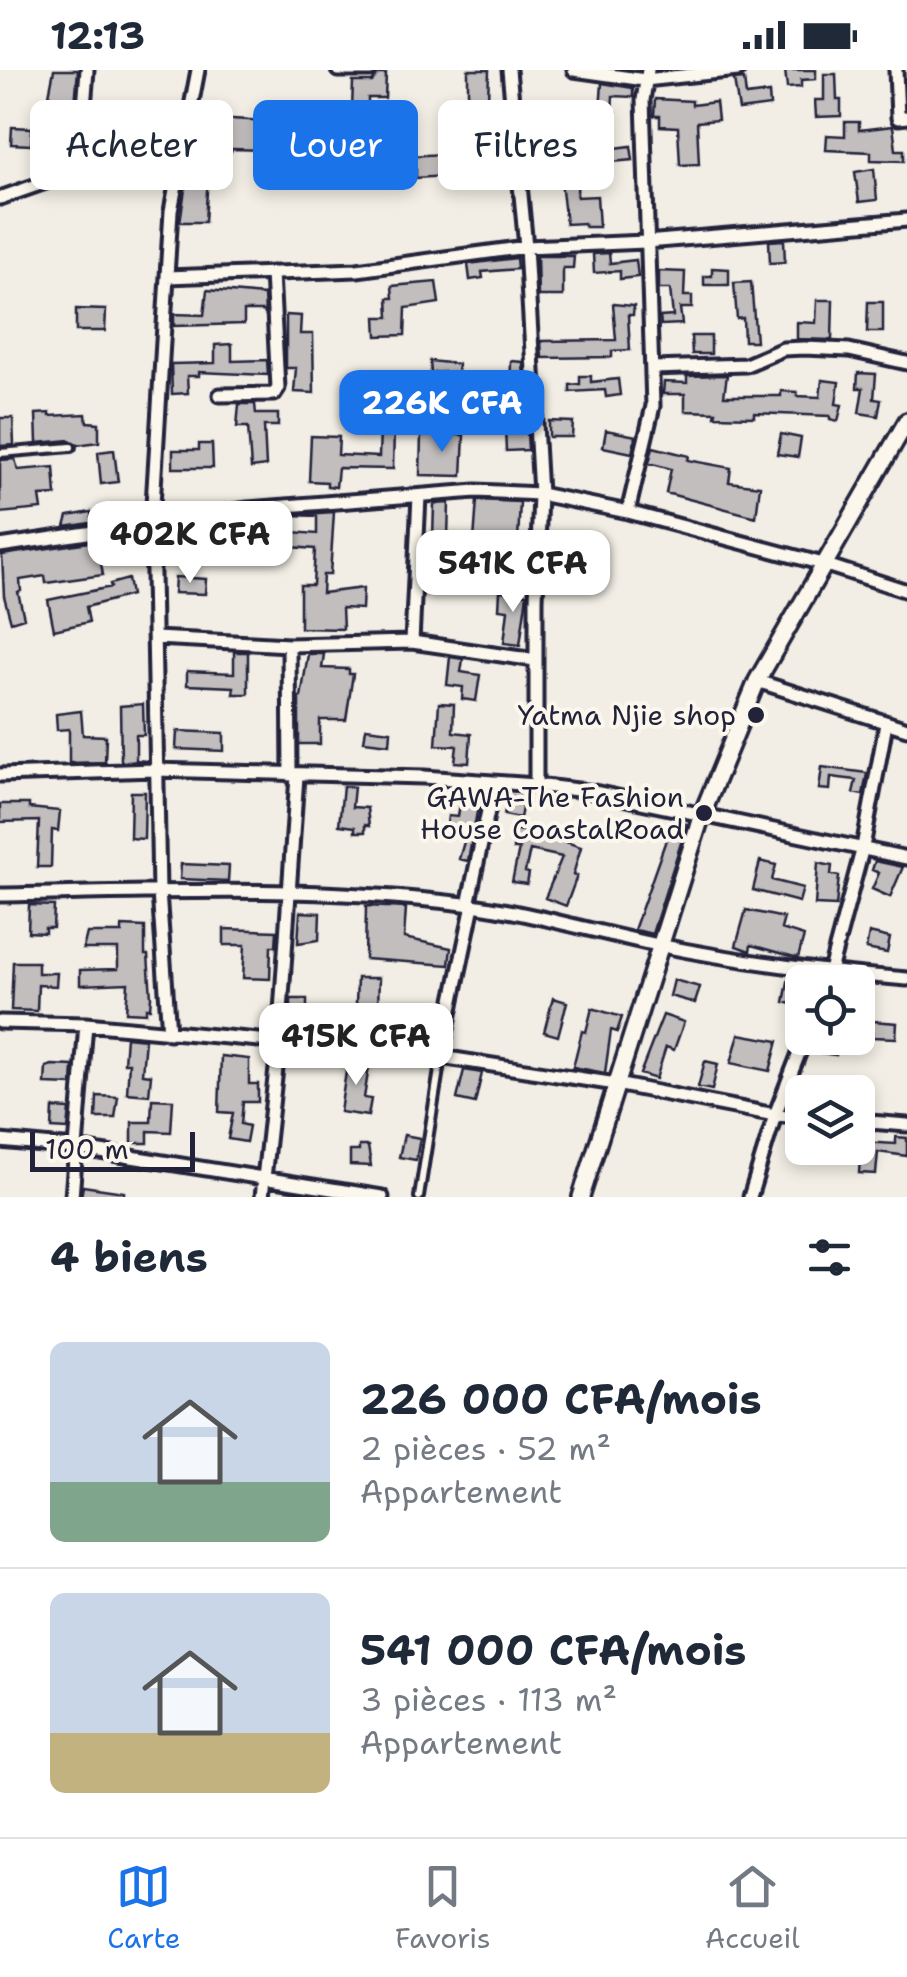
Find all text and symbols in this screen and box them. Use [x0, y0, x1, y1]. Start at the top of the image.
text: 12:13 [50, 10, 145, 61]
chip: Acheter [30, 100, 233, 190]
chip: Louer [253, 100, 418, 190]
chip: Filtres [438, 100, 614, 190]
pin: 226K CFA [339, 370, 545, 455]
text: 226K CFA [361, 381, 523, 424]
pin: 402K CFA [87, 501, 293, 586]
text: 402K CFA [109, 512, 271, 555]
pin: 541K CFA [410, 530, 616, 615]
text: 541K CFA [438, 541, 588, 584]
place label: Yatma Njie shop [517, 696, 736, 734]
marker: Yatma Njie shop [745, 704, 767, 726]
place label: GAWA-The Fashion House CoastalRoad [420, 778, 684, 848]
marker: GAWA-The Fashion House CoastalRoad [693, 802, 715, 824]
map controls [785, 965, 875, 1165]
button: locate [785, 965, 875, 1055]
pin: 415K CFA [253, 1003, 459, 1088]
text: 415K CFA [281, 1014, 431, 1057]
button: layers [785, 1075, 875, 1165]
scale bar [30, 1127, 195, 1172]
text: 100 m [45, 1130, 129, 1168]
text: 4 biens [50, 1229, 208, 1285]
icon: filters [802, 1230, 857, 1285]
text: 226 000 CFA/mois [360, 1371, 762, 1427]
icon: home [130, 1382, 250, 1502]
text: 2 pièces · 52 m² [360, 1427, 611, 1470]
text: Appartement [360, 1470, 562, 1513]
text: 541 000 CFA/mois [360, 1622, 746, 1678]
icon: home [130, 1633, 250, 1753]
text: 3 pièces · 113 m² [360, 1678, 617, 1721]
text: Appartement [360, 1721, 562, 1764]
tab: Carte [107, 1859, 181, 1957]
tab: Favoris [395, 1859, 491, 1957]
tab: Accueil [705, 1859, 800, 1957]

